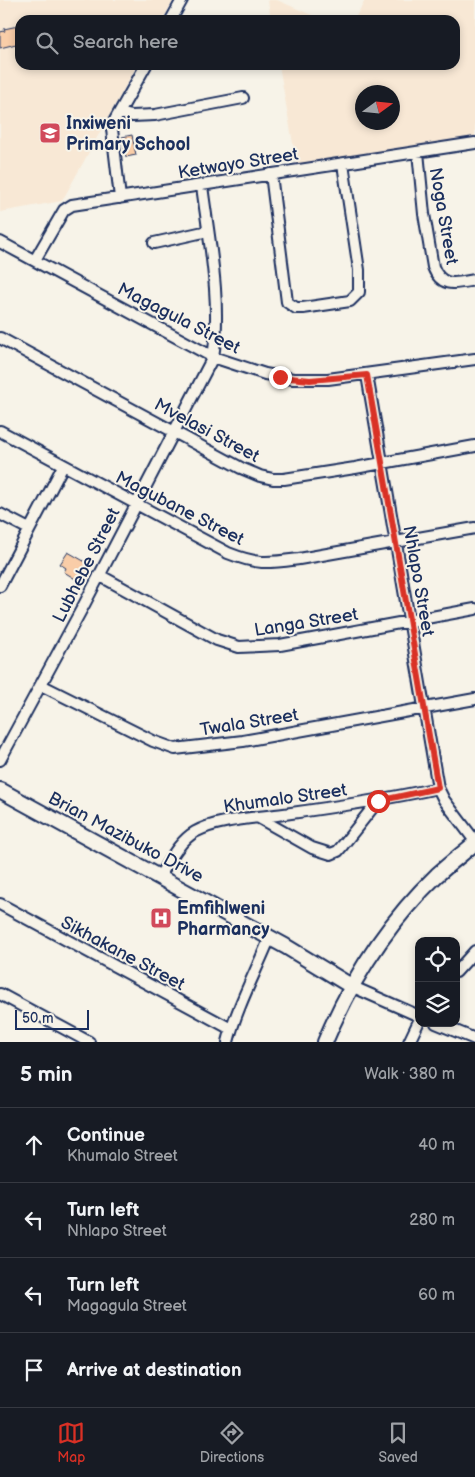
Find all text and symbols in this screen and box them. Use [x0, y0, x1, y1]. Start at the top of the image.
search box [15, 15, 460, 70]
icon: search [33, 29, 61, 57]
text: Search here [73, 31, 178, 54]
north arrow [355, 85, 400, 130]
place label: Inxiweni Primary School [66, 113, 190, 155]
school or university icon: Inxiweni Primary School [38, 121, 62, 145]
street label: Ketwayo Street [176, 144, 300, 183]
street label: Noga Street [425, 166, 462, 267]
street label: Magagula Street [114, 279, 244, 359]
route end [269, 366, 292, 389]
street label: Mvelasi Street [151, 394, 263, 467]
street label: Magubane Street [112, 467, 248, 550]
street label: Lubhebe Street [49, 504, 125, 626]
street label: Nhlapo Street [398, 524, 439, 639]
street label: Langa Street [253, 604, 360, 641]
street label: Twala Street [198, 704, 300, 741]
street label: Khumalo Street [222, 779, 349, 818]
street label: Brian Mazibuko Drive [45, 788, 207, 887]
route start [367, 790, 390, 813]
place label: Emfihlweni Pharmancy [177, 898, 270, 940]
hospital icon: Emfihlweni Pharmancy [149, 906, 173, 930]
street label: Sikhakane Street [57, 912, 189, 995]
map controls [415, 937, 460, 1027]
button: locate [415, 937, 460, 982]
button: layers [415, 982, 460, 1027]
scale bar [15, 1007, 89, 1030]
text: 50 m [22, 1010, 54, 1027]
text: 5 min [20, 1062, 73, 1087]
text: Walk · 380 m [364, 1065, 455, 1084]
text: Continue [67, 1124, 145, 1147]
icon: ahead [20, 1131, 48, 1159]
text: 40 m [418, 1136, 455, 1155]
text: Khumalo Street [67, 1147, 178, 1166]
text: Turn left [67, 1199, 139, 1222]
icon: left [20, 1206, 48, 1234]
text: 280 m [409, 1211, 455, 1230]
text: Nhlapo Street [67, 1222, 167, 1241]
text: Turn left [67, 1274, 139, 1297]
icon: left [20, 1281, 48, 1309]
text: 60 m [418, 1286, 455, 1305]
text: Magagula Street [67, 1297, 187, 1316]
icon: arrive [20, 1356, 48, 1384]
text: Arrive at destination [67, 1359, 242, 1382]
tab: Map [57, 1419, 85, 1466]
tab: Directions [200, 1419, 264, 1466]
tab: Saved [378, 1419, 418, 1466]

